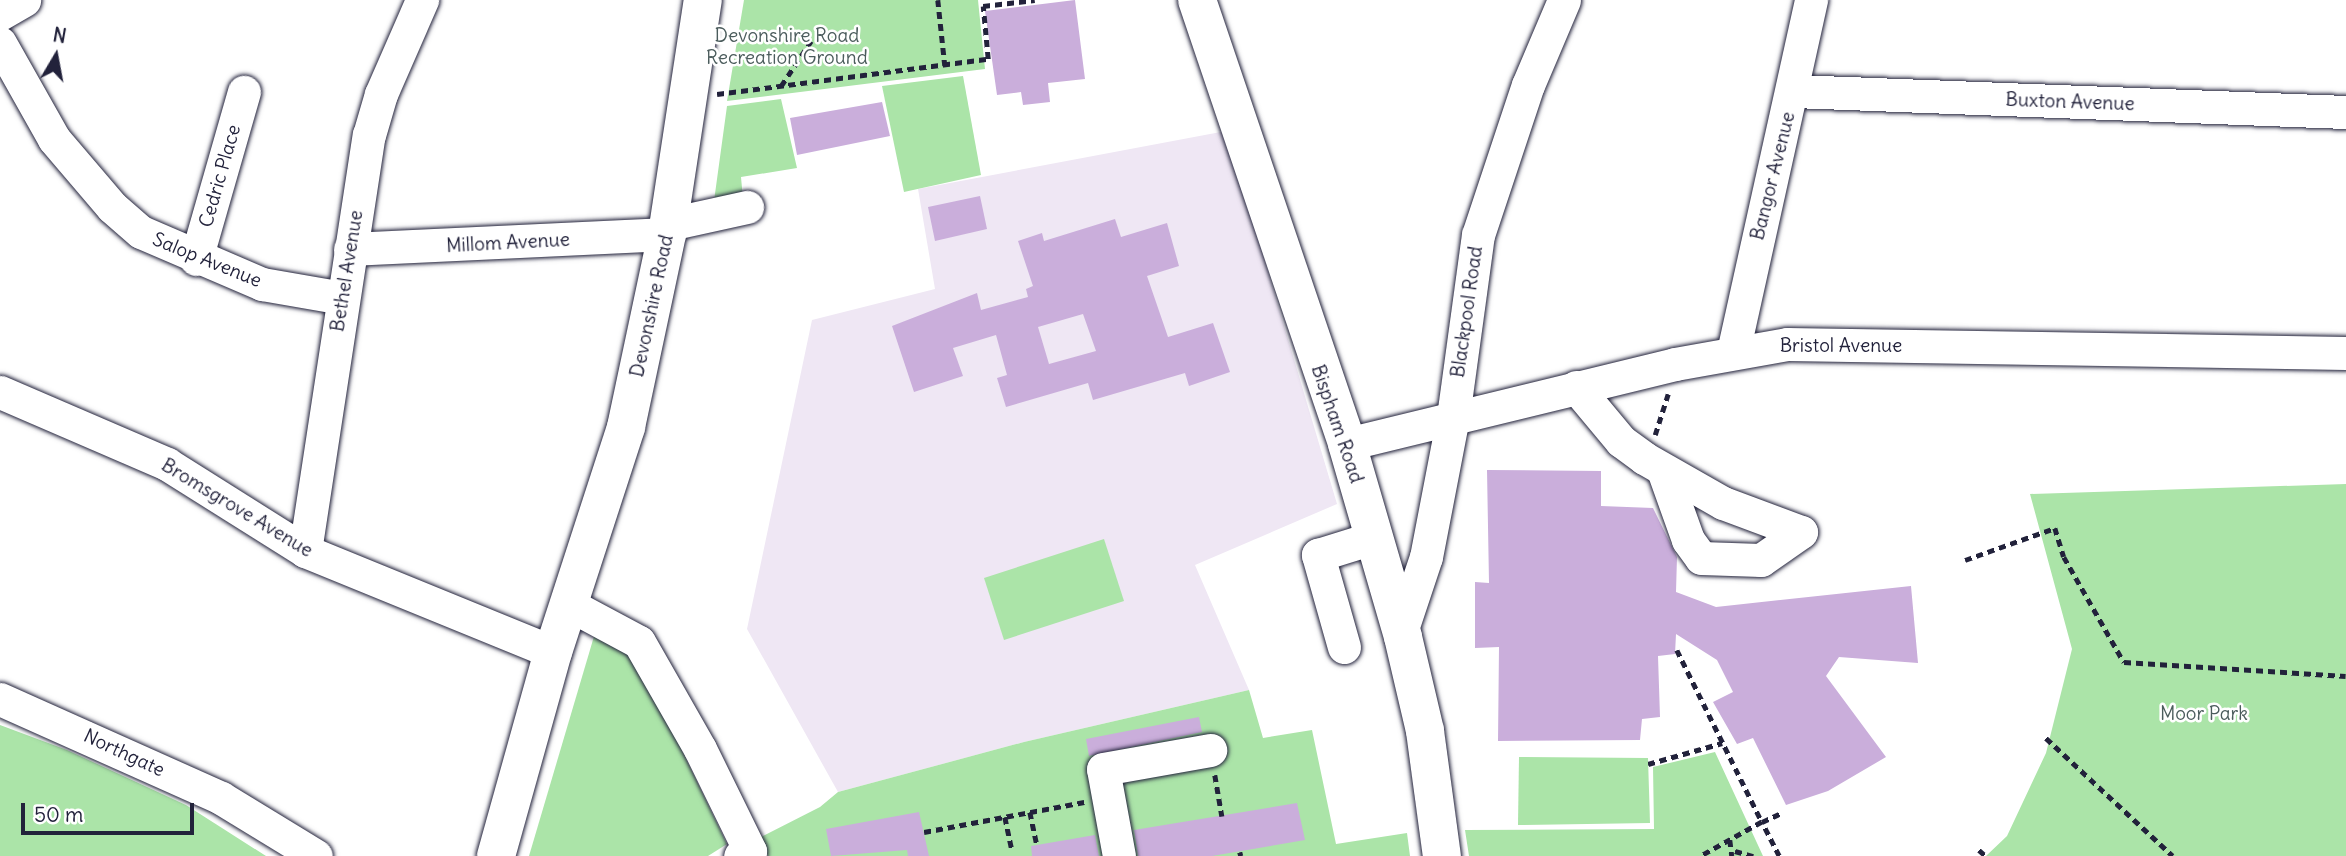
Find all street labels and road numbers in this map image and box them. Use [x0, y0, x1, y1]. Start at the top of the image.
street label: Buxton Avenue [2005, 88, 2135, 116]
street label: Bangor Avenue [1746, 109, 1800, 243]
street label: Cedric Place [194, 122, 246, 230]
street label: Bethel Avenue [326, 209, 368, 333]
street label: Salop Avenue [149, 228, 265, 292]
street label: Millom Avenue [446, 228, 570, 258]
street label: Devonshire Road [626, 233, 678, 379]
street label: Blackpool Road [1447, 245, 1487, 379]
street label: Bristol Avenue [1780, 335, 1902, 357]
street label: Bispham Road [1306, 362, 1368, 486]
street label: Bromsgrove Avenue [157, 454, 317, 562]
street label: Northgate [80, 724, 168, 782]

